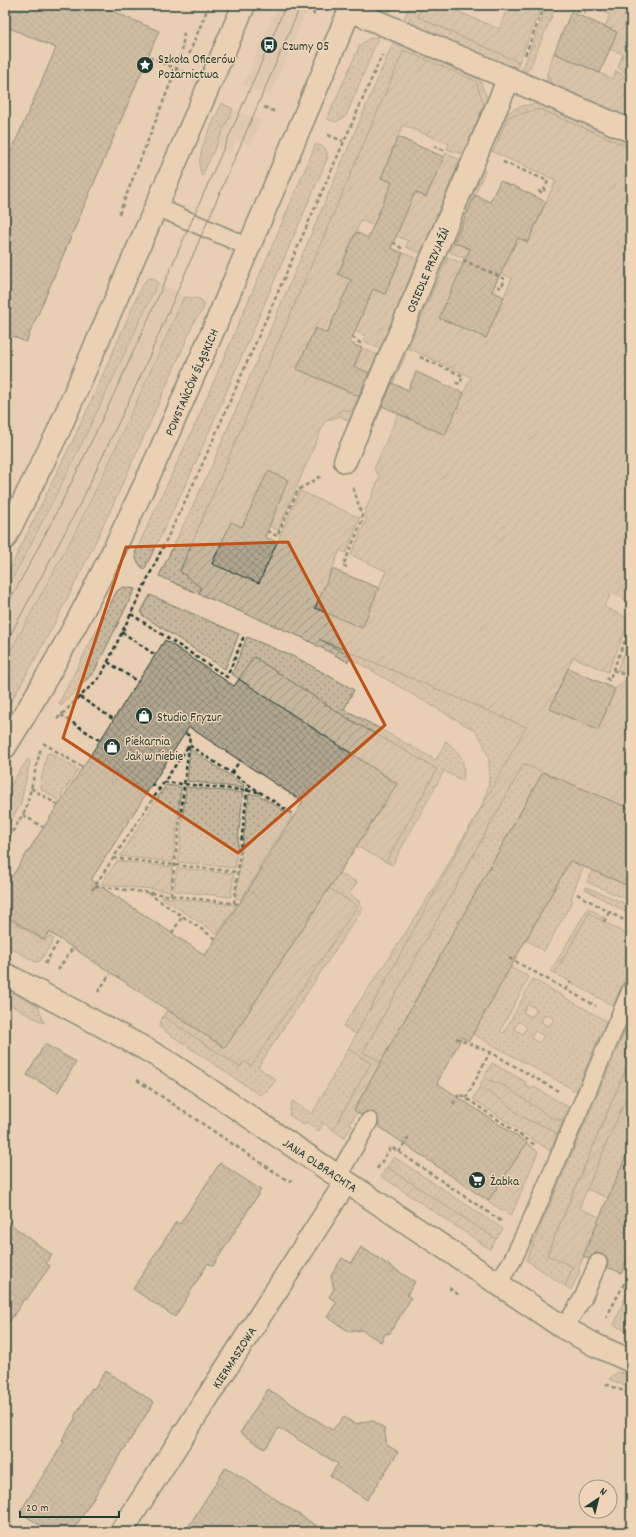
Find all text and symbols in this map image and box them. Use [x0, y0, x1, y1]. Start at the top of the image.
bus stop icon: Czumy 05 [259, 35, 279, 55]
place label: Czumy 05 [282, 38, 329, 57]
place label: Szkoła Oficerów Pożarnictwa [158, 51, 236, 85]
place icon: Szkoła Oficerów Pożarnictwa [135, 55, 155, 75]
street label: OSIEDLE PRZYJAŹŃ [403, 225, 456, 316]
street label: POWSTAŃCÓW ŚLĄSKICH [161, 326, 225, 440]
shop icon: Studio Fryzur [134, 706, 154, 726]
place label: Studio Fryzur [157, 709, 222, 728]
place label: Piekarnia Jak w niebie [125, 733, 184, 767]
shop icon: Piekarnia Jak w niebie [102, 737, 122, 757]
street label: JANA OLBRACHTA [278, 1135, 360, 1198]
supermarket icon: Żabka [467, 1170, 487, 1190]
place label: Żabka [490, 1173, 520, 1192]
street label: KIERMASZOWA [209, 1324, 263, 1393]
north arrow [578, 1479, 618, 1519]
text: N [596, 1484, 610, 1501]
scale bar [20, 1493, 119, 1519]
text: 20 m [26, 1500, 49, 1517]

